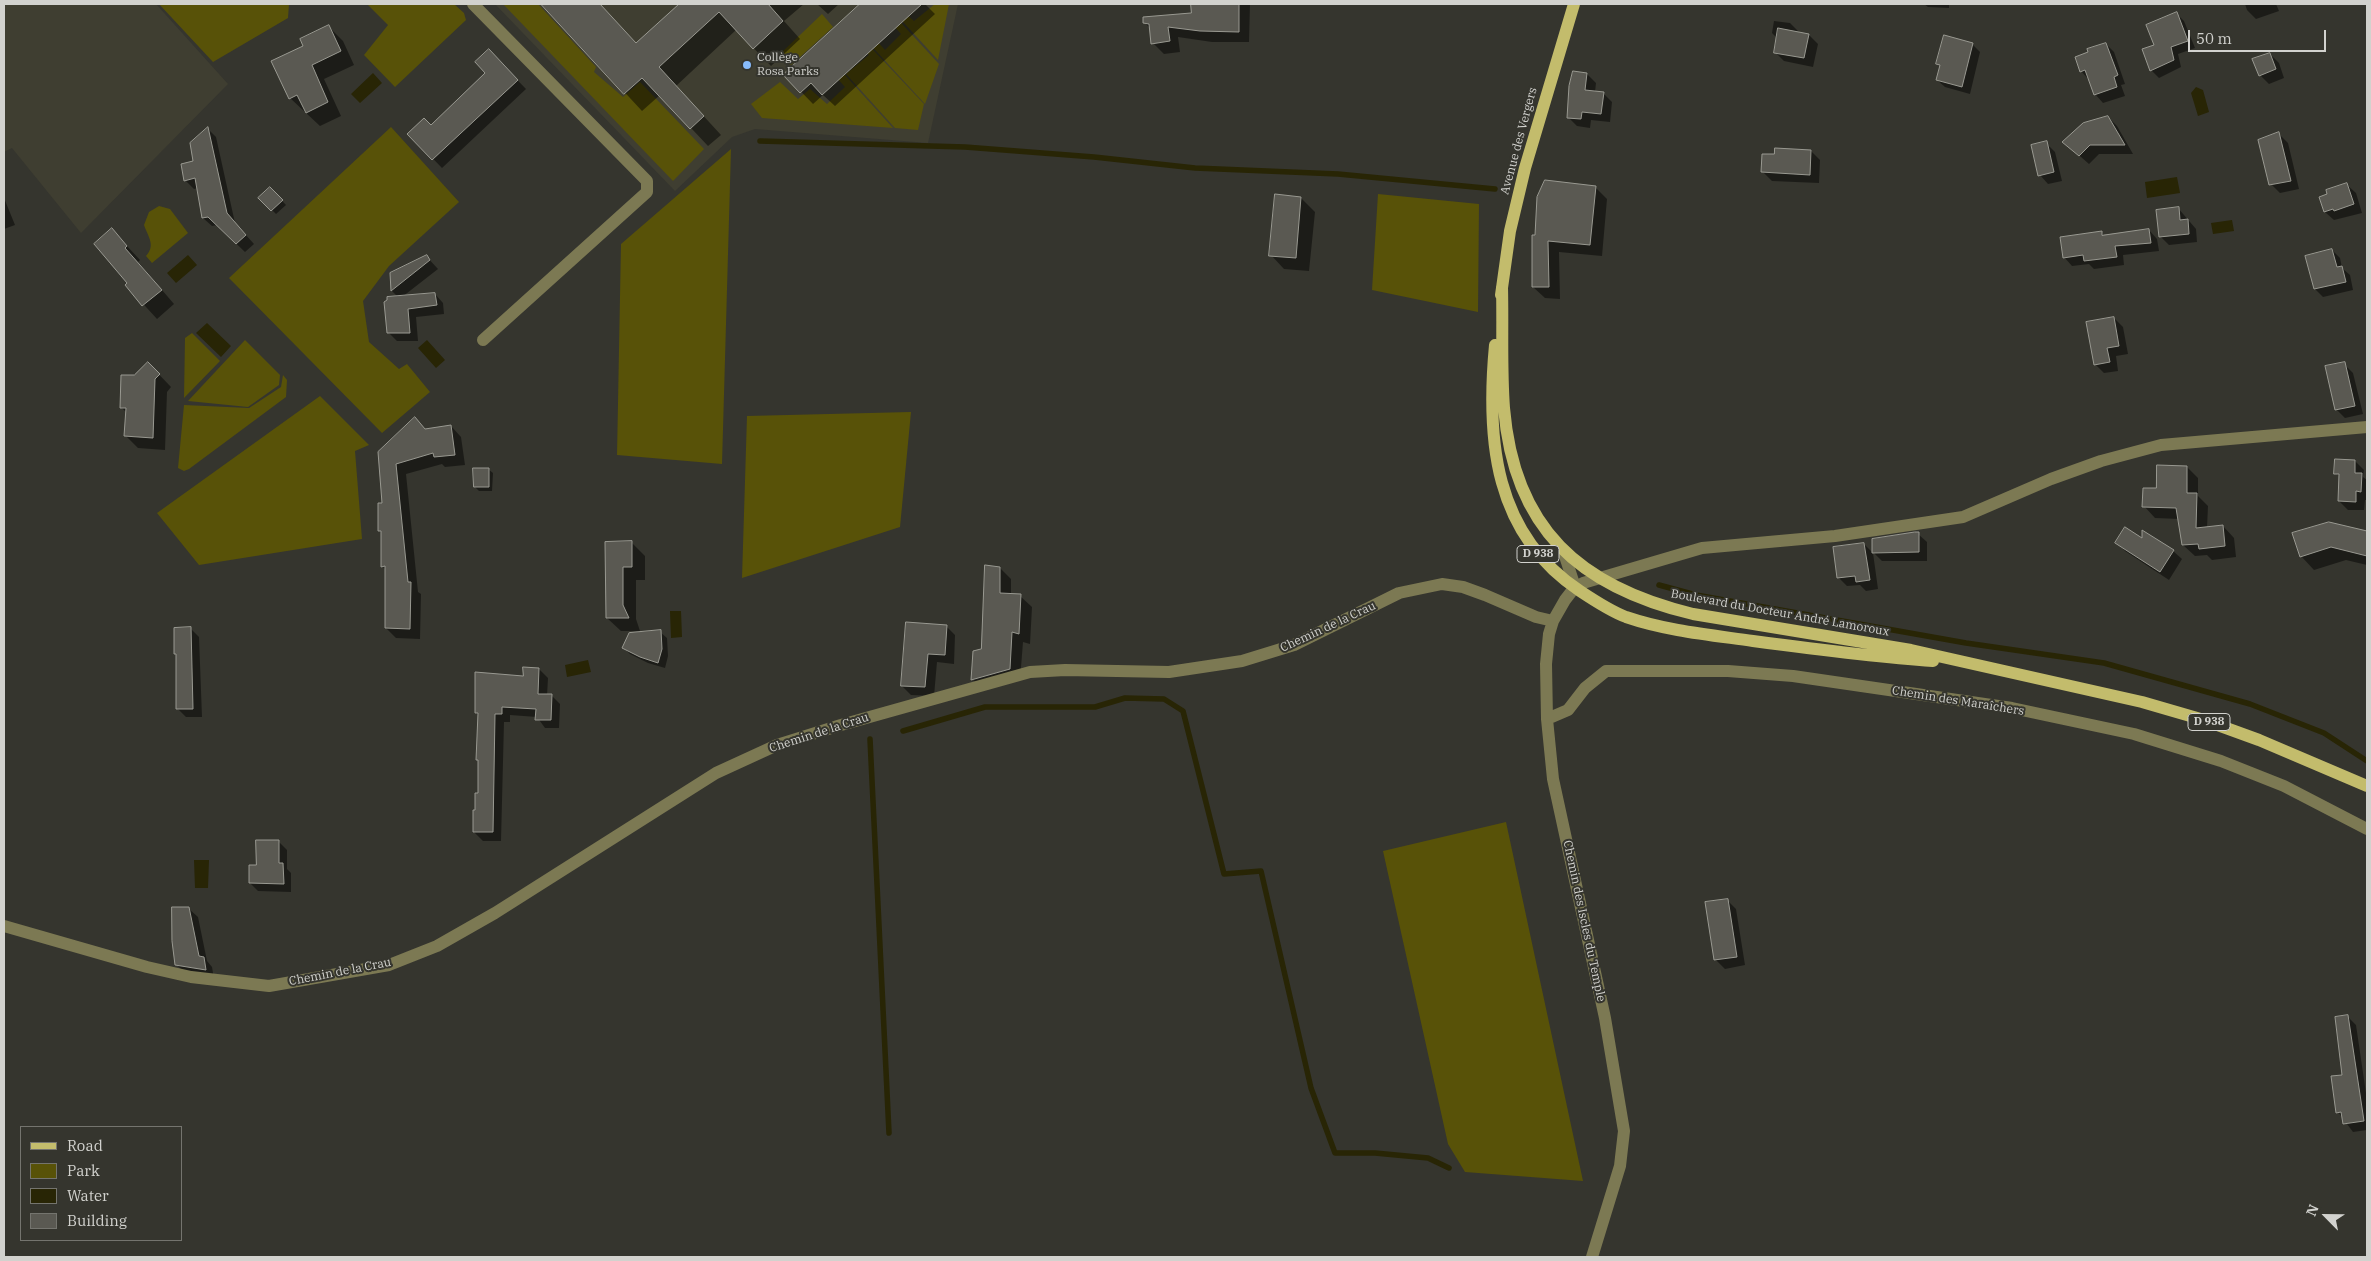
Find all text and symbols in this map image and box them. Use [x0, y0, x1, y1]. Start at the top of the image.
scale bar [2191, 20, 2328, 52]
text: 50 m [2196, 29, 2232, 48]
place label: Collège Rosa Parks [757, 51, 819, 79]
marker: Collège Rosa Parks [741, 59, 753, 71]
street label: Avenue des Vergers [1498, 86, 1540, 196]
road number: D 938 [1517, 546, 1559, 562]
street label: Boulevard du Docteur André Lamoroux [1670, 587, 1890, 639]
street label: Chemin de la Crau [1278, 599, 1378, 655]
street label: Chemin des Maraîchers [1891, 683, 2025, 719]
street label: Chemin de la Crau [767, 710, 871, 756]
road number: D 938 [2188, 714, 2230, 730]
street label: Chemin des Iscles du Temple [1560, 839, 1608, 1003]
street label: Chemin de la Crau [288, 955, 392, 989]
legend [20, 1126, 182, 1241]
text: Road [67, 1136, 103, 1155]
text: Park [67, 1161, 100, 1180]
text: Water [67, 1186, 109, 1205]
north arrow [2301, 1191, 2351, 1241]
text: N [2302, 1202, 2323, 1219]
text: Building [67, 1211, 127, 1230]

